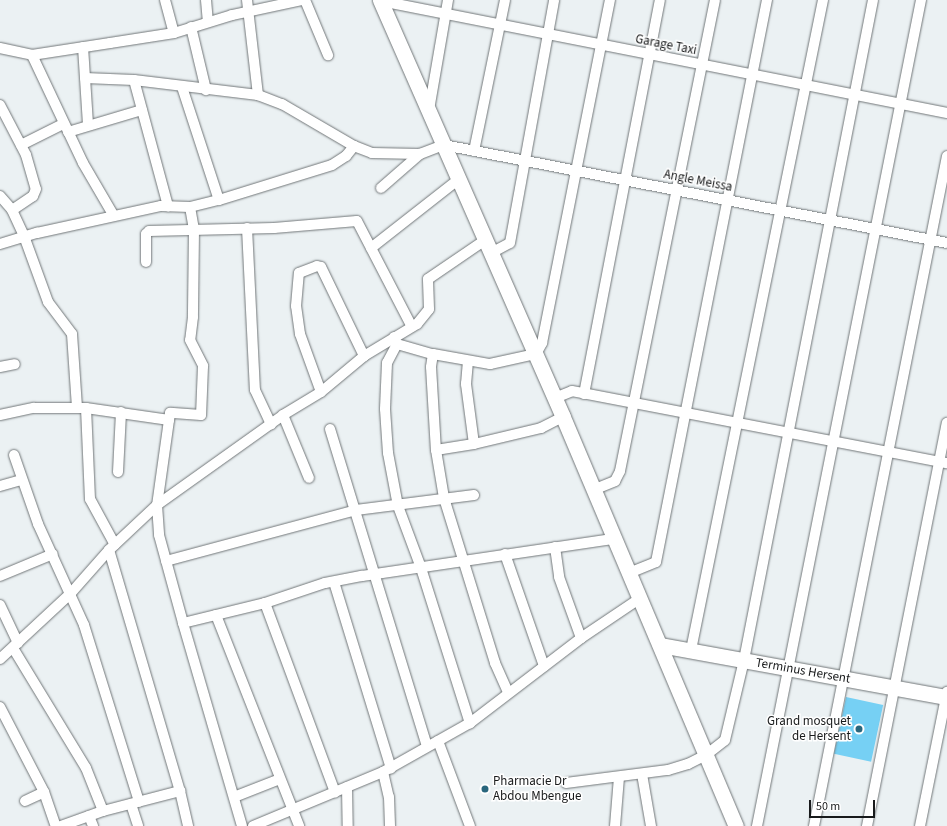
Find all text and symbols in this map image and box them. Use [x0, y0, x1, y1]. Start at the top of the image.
street label: Garage Taxi [634, 31, 698, 59]
street label: Angle Meissa [662, 167, 734, 195]
street label: Terminus Hersent [754, 655, 852, 687]
place label: Grand mosquet de Hersent [767, 714, 851, 745]
marker: Grand mosquet de Hersent [854, 724, 864, 734]
place label: Pharmacie Dr Abdou Mbengue [493, 774, 581, 805]
marker: Pharmacie Dr Abdou Mbengue [480, 784, 490, 794]
scale bar [811, 792, 877, 818]
text: 50 m [816, 798, 840, 815]

